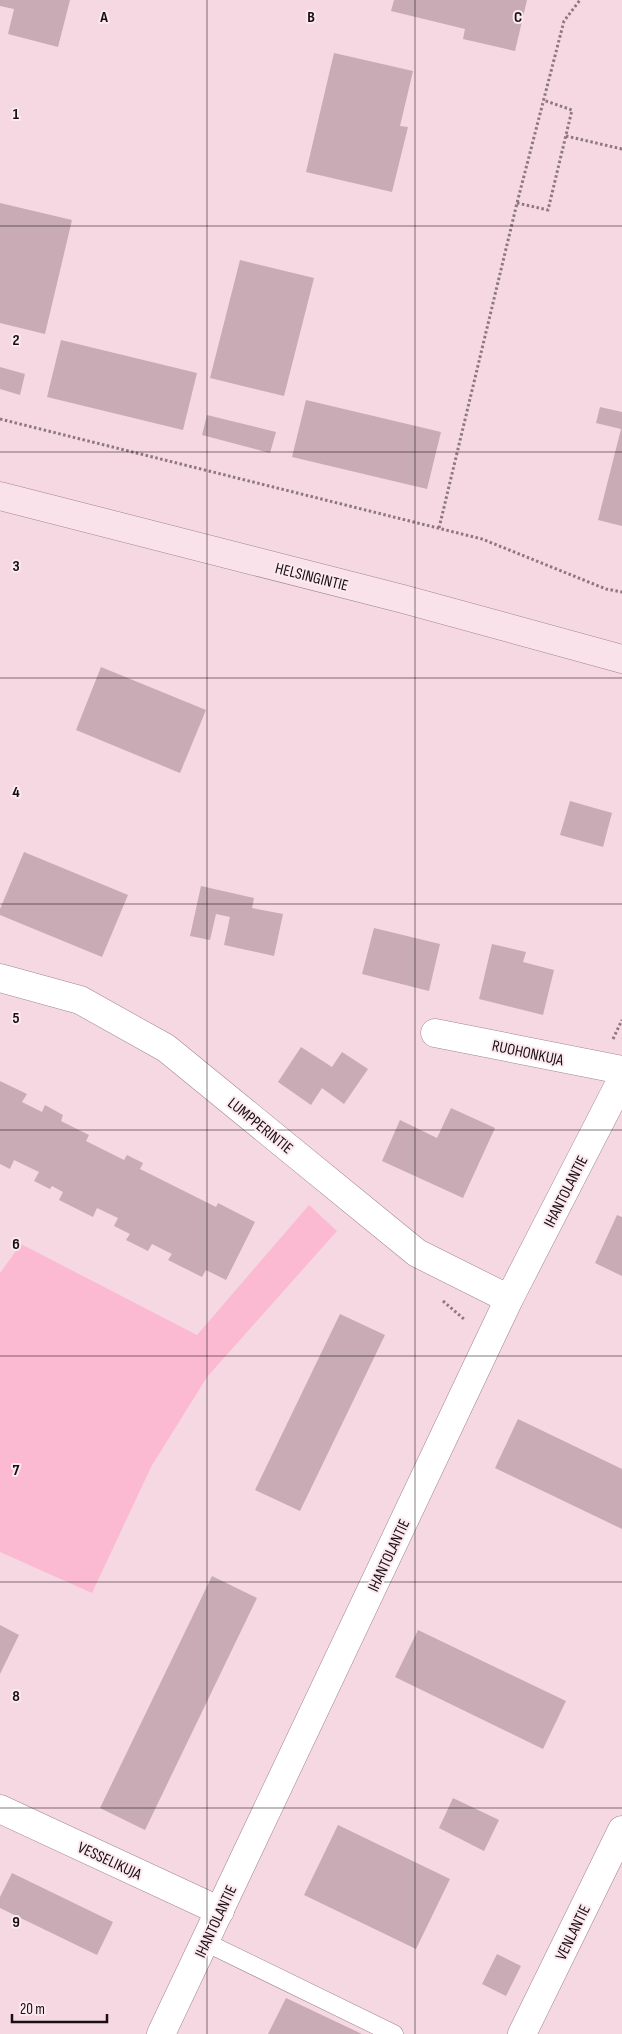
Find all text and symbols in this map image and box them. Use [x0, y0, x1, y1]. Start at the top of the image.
text: A [99, 8, 108, 27]
text: B [307, 8, 315, 27]
text: C [514, 8, 522, 27]
text: 1 [13, 105, 20, 124]
text: 2 [12, 331, 20, 350]
text: 3 [12, 557, 20, 576]
street label: HELSINGINTIE [273, 559, 350, 596]
text: 4 [12, 783, 20, 802]
text: 5 [12, 1009, 20, 1028]
street label: RUOHONKUJA [490, 1037, 565, 1070]
street label: LUMPPERINTIE [224, 1094, 296, 1158]
street label: IHANTOLANTIE [540, 1153, 592, 1231]
text: 6 [12, 1235, 20, 1254]
text: 7 [13, 1461, 20, 1480]
street label: IHANTOLANTIE [364, 1516, 414, 1595]
text: 8 [12, 1687, 20, 1706]
street label: VESSELIKUJA [74, 1838, 144, 1884]
street label: IHANTOLANTIE [191, 1882, 241, 1961]
street label: VENLANTIE [552, 1902, 595, 1964]
text: 9 [12, 1913, 20, 1932]
scale bar [12, 1992, 108, 2024]
text: 20 m [20, 2000, 45, 2019]

